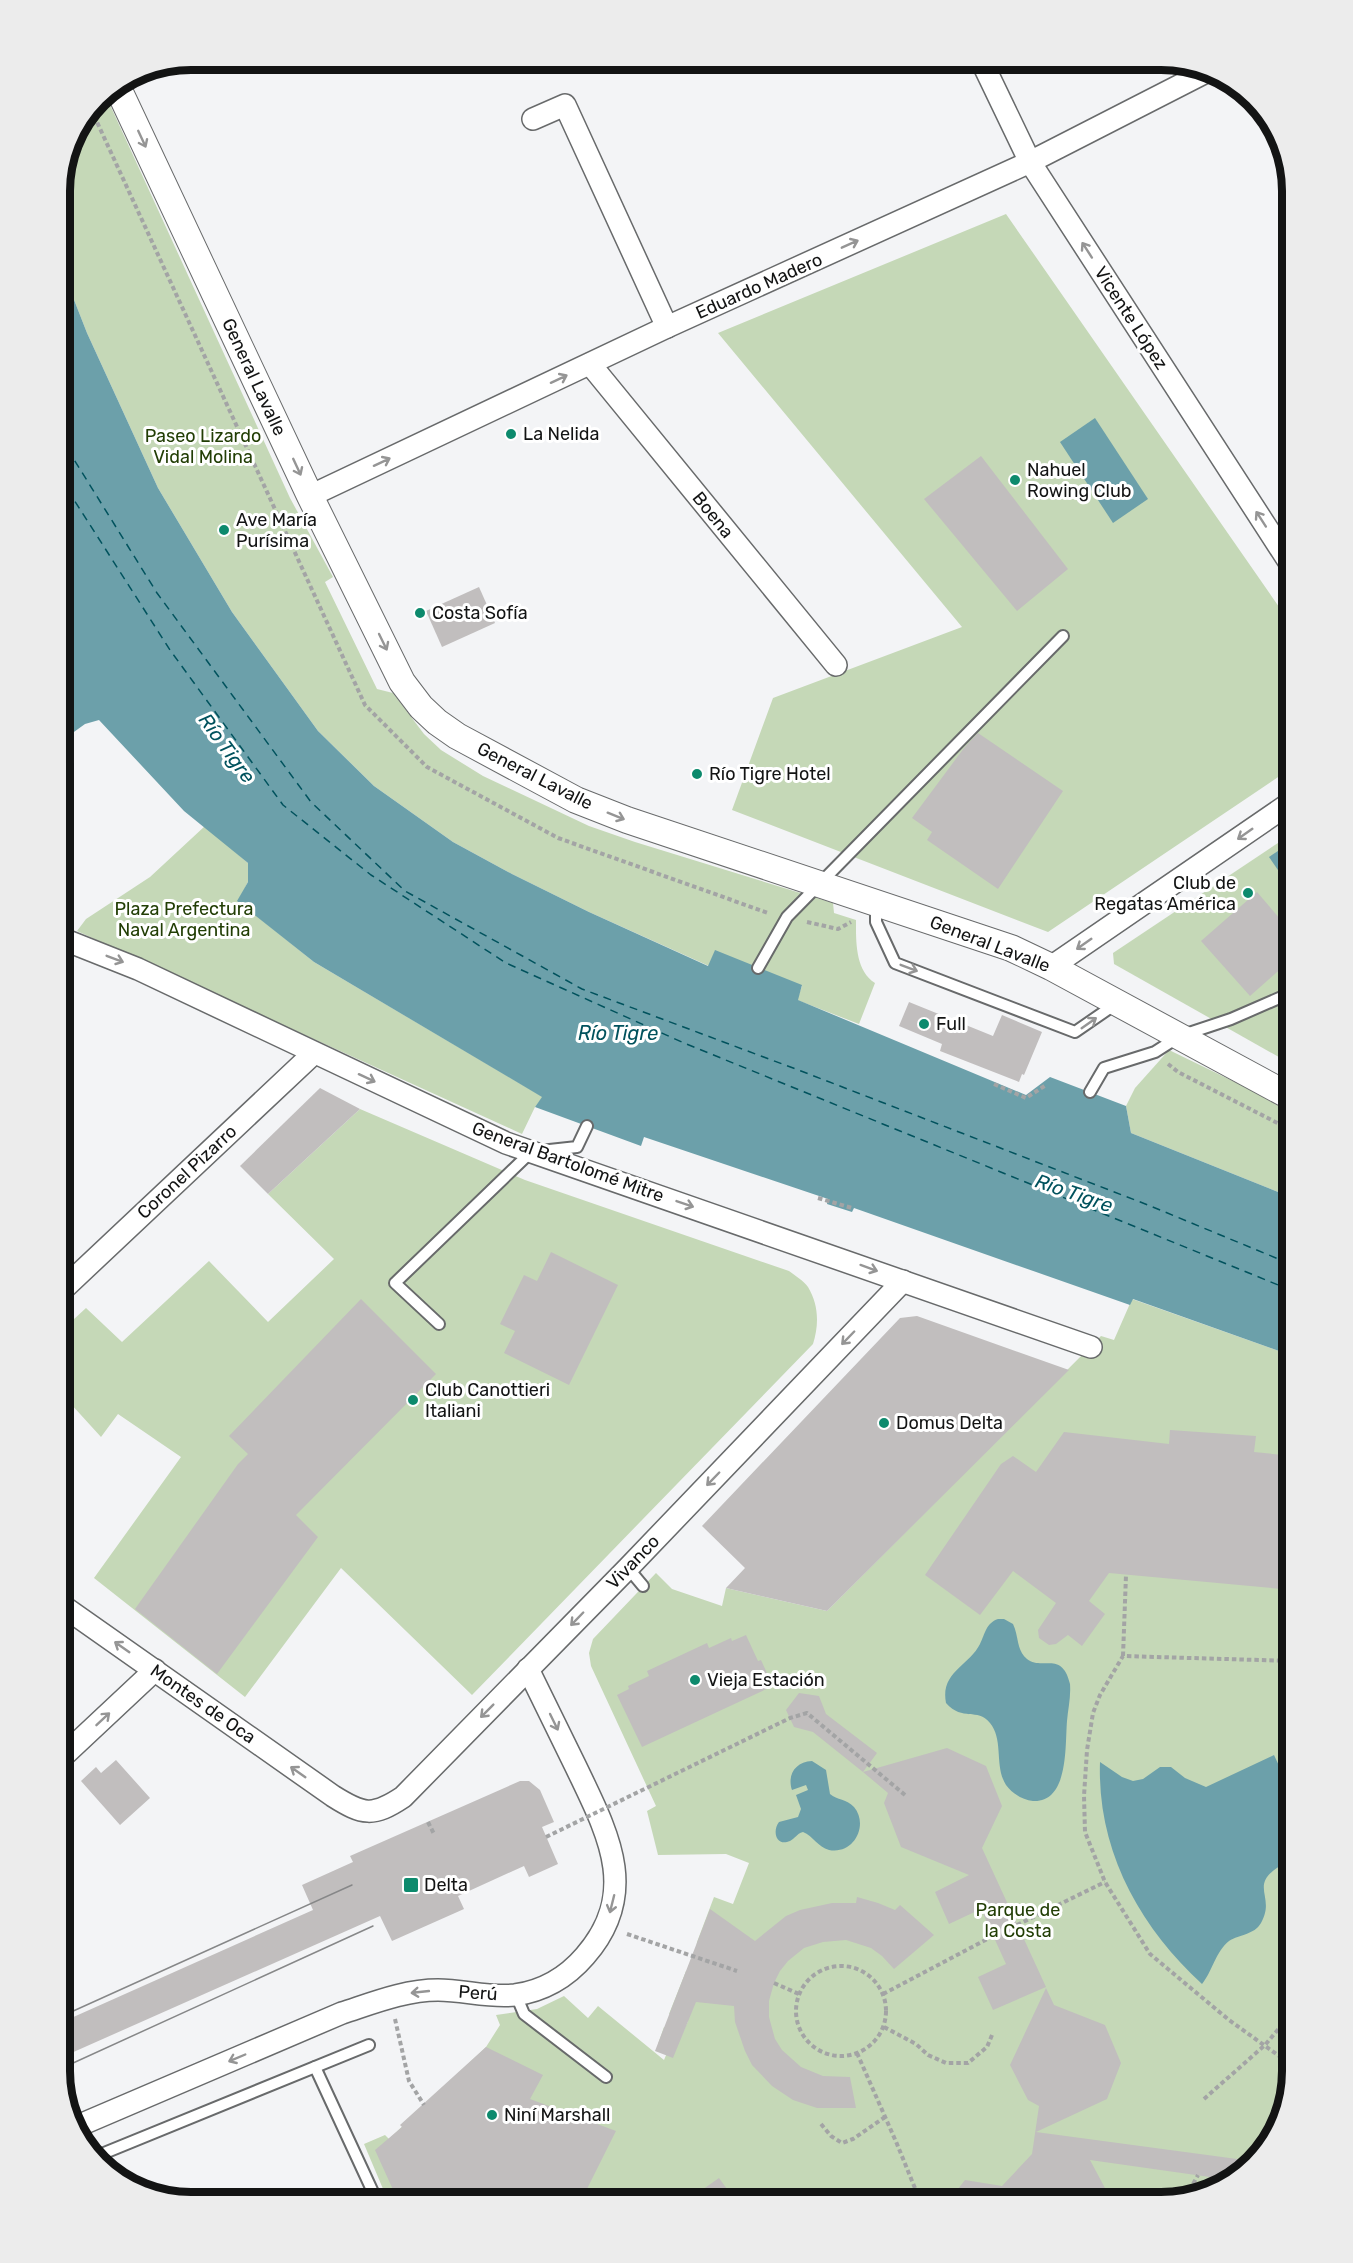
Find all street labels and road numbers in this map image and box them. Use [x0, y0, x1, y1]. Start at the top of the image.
street label: Eduardo Madero [692, 248, 826, 324]
street label: Vicente López [1089, 262, 1173, 374]
street label: General Lavalle [217, 315, 291, 439]
street label: Boena [688, 487, 738, 543]
street label: General Lavalle [473, 737, 597, 815]
street label: General Lavalle [927, 911, 1053, 977]
street label: General Bartolomé Mitre [469, 1117, 667, 1207]
street label: Coronel Pizarro [133, 1120, 241, 1224]
street label: Vivanco [602, 1530, 664, 1594]
street label: Montes de Oca [146, 1660, 260, 1748]
street label: Perú [458, 1981, 498, 2005]

